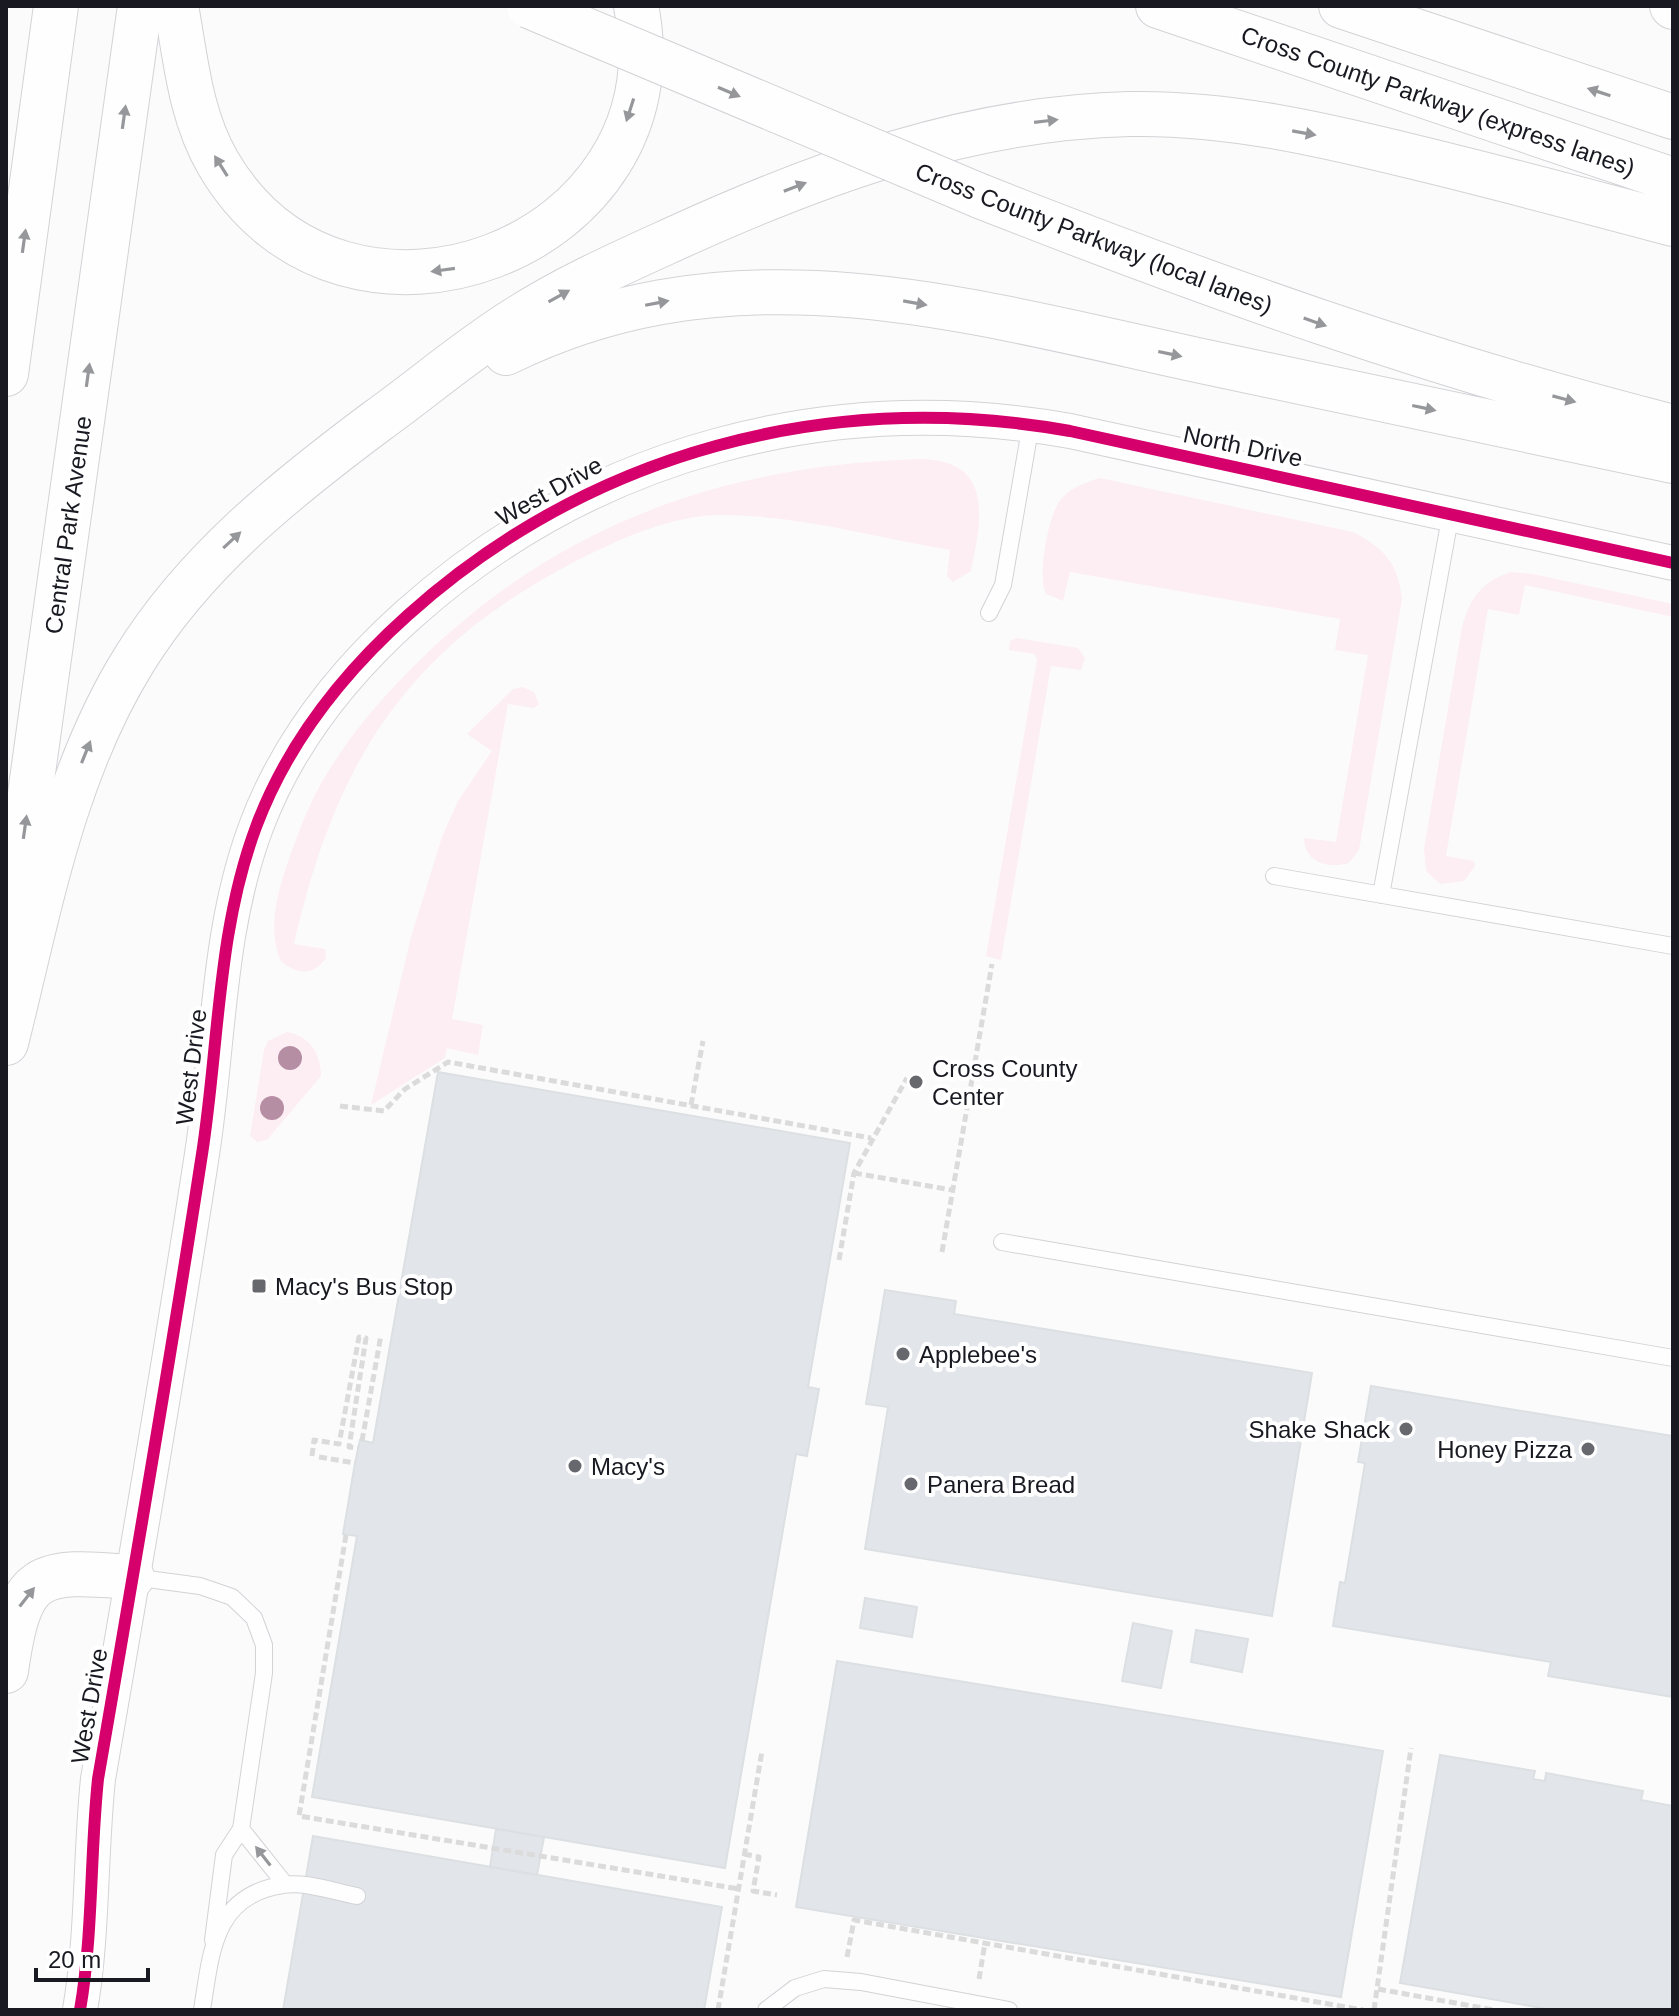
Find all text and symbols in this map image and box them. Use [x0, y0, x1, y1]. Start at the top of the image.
street label: Cross County Parkway (express lanes) [1237, 21, 1639, 181]
one-way arrow [718, 85, 741, 98]
one-way arrow [1587, 86, 1611, 98]
one-way arrow [623, 99, 635, 123]
one-way arrow [118, 105, 131, 130]
one-way arrow [1034, 114, 1059, 127]
one-way arrow [1292, 127, 1317, 139]
one-way arrow [214, 156, 229, 177]
street label: Cross County Parkway (local lanes) [912, 157, 1276, 319]
one-way arrow [783, 180, 807, 193]
one-way arrow [18, 228, 31, 253]
one-way arrow [430, 264, 455, 277]
one-way arrow [548, 289, 570, 303]
one-way arrow [645, 296, 670, 309]
one-way arrow [903, 297, 928, 310]
one-way arrow [1304, 317, 1328, 329]
one-way arrow [1158, 348, 1183, 361]
one-way arrow [82, 362, 95, 387]
one-way arrow [1551, 393, 1576, 405]
one-way arrow [1412, 402, 1437, 415]
street label: Central Park Avenue [39, 414, 97, 636]
street label: North Drive [1181, 420, 1305, 472]
street label: West Drive [491, 451, 607, 531]
one-way arrow [223, 532, 242, 550]
one-way arrow [80, 740, 93, 764]
one-way arrow [19, 814, 32, 839]
street label: West Drive [170, 1007, 212, 1127]
place label: Cross County Center [932, 1055, 1077, 1110]
marker: Cross County Center [907, 1073, 925, 1091]
place label: Macy's Bus Stop [275, 1273, 453, 1300]
marker: Macy's Bus Stop [250, 1277, 268, 1295]
place label: Applebee's [919, 1341, 1037, 1368]
marker: Applebee's [894, 1345, 912, 1363]
place label: Shake Shack [1249, 1416, 1391, 1443]
marker: Shake Shack [1397, 1420, 1415, 1438]
place label: Honey Pizza [1437, 1436, 1573, 1463]
marker: Honey Pizza [1579, 1440, 1597, 1458]
place label: Macy's [591, 1453, 665, 1480]
marker: Macy's [566, 1457, 584, 1475]
place label: Panera Bread [927, 1471, 1075, 1498]
marker: Panera Bread [902, 1475, 920, 1493]
one-way arrow [19, 1587, 36, 1608]
street label: West Drive [66, 1646, 112, 1766]
one-way arrow [255, 1846, 271, 1866]
scale bar [36, 1932, 148, 1982]
text: 20 m [48, 1946, 101, 1973]

